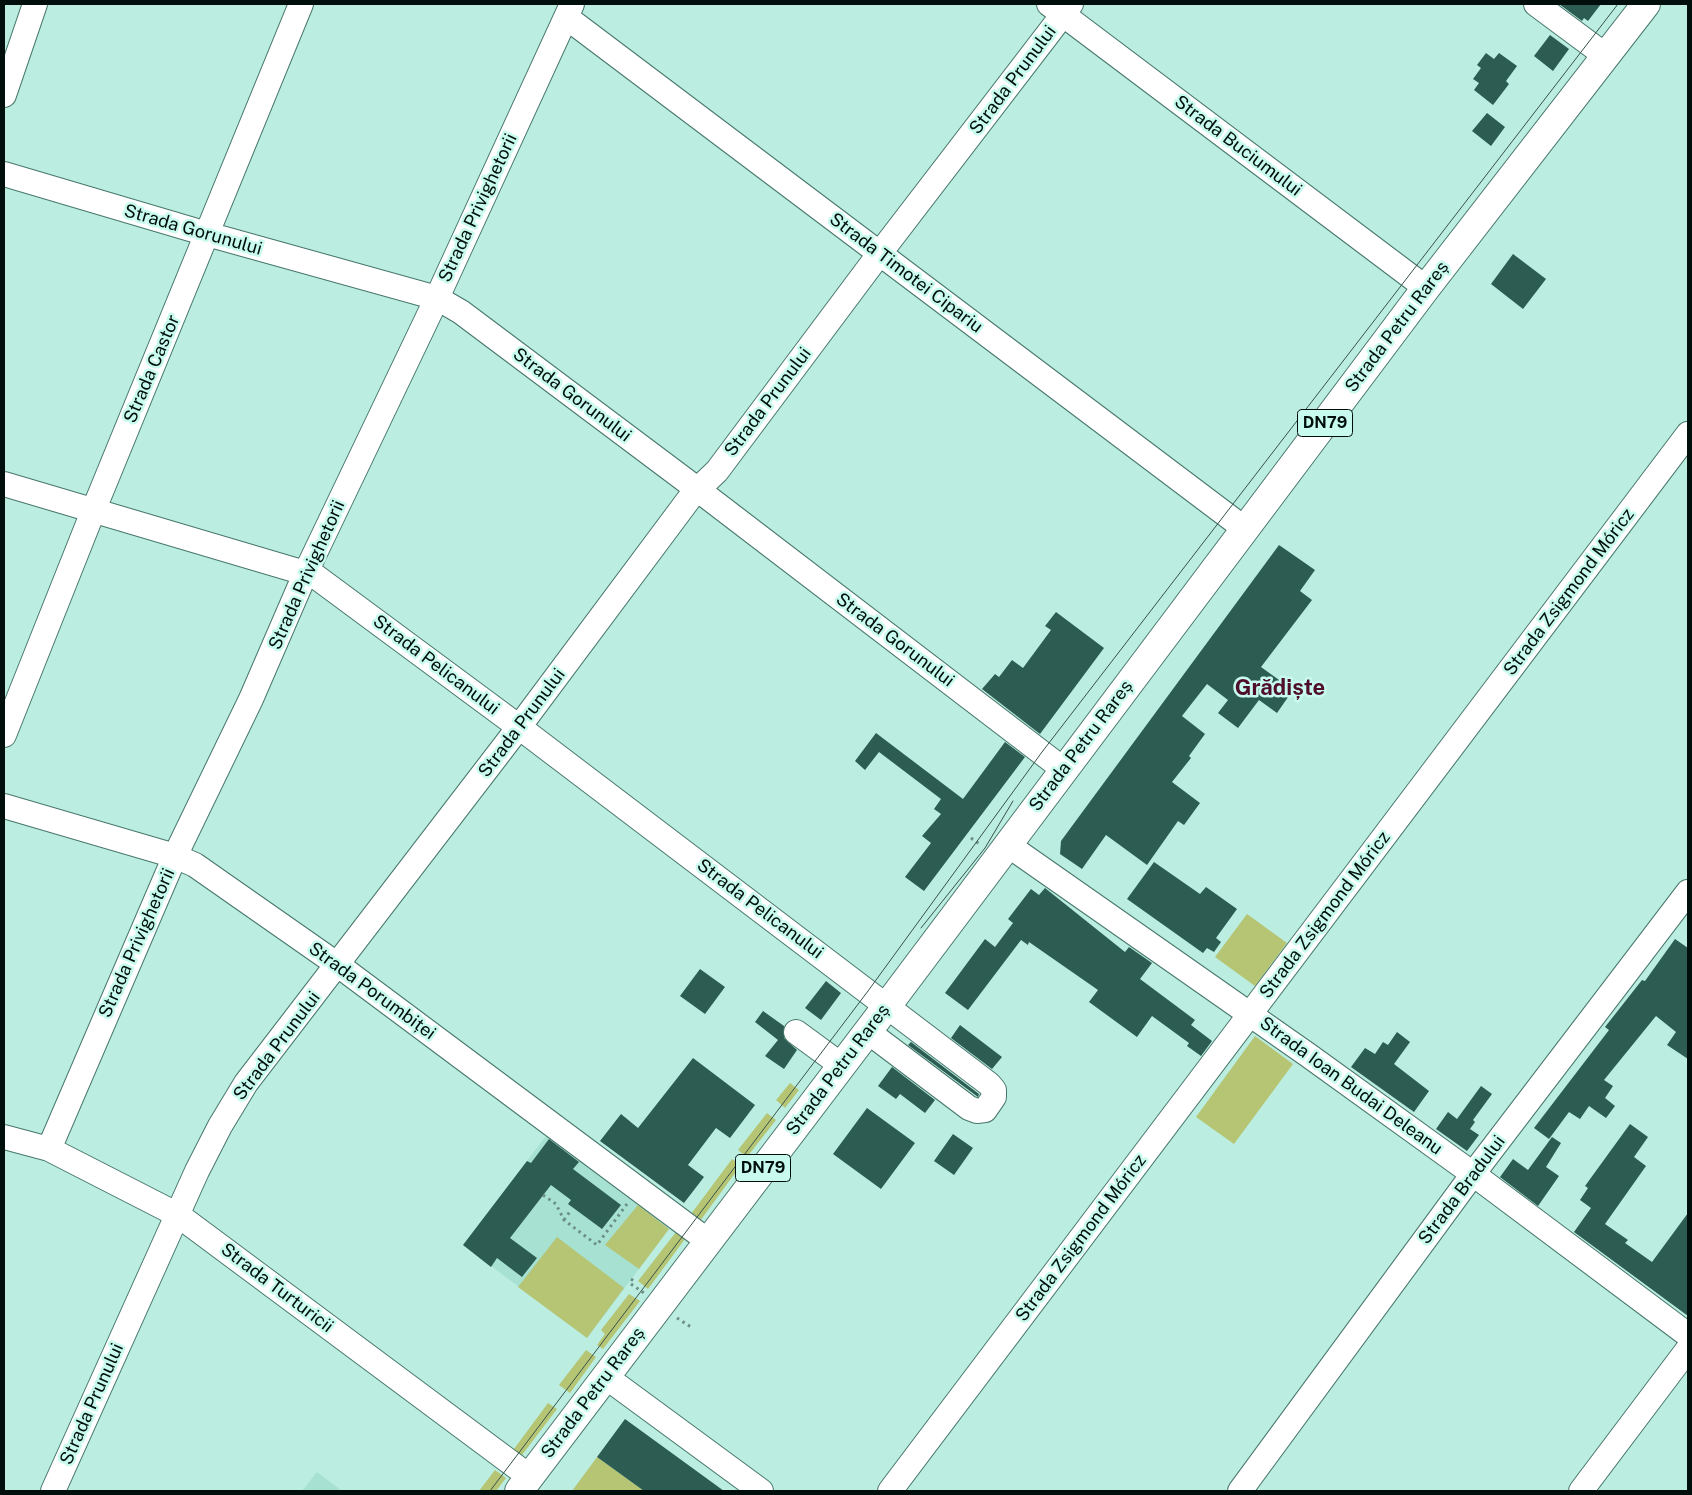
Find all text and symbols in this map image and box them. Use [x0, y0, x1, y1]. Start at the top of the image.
street label: Strada Prunului [965, 21, 1061, 139]
street label: Strada Buciumului [1170, 91, 1306, 201]
street label: Strada Privighetorii [434, 130, 522, 286]
street label: Strada Gorunului [122, 200, 264, 260]
street label: Strada Timotei Cipariu [825, 208, 987, 338]
street label: Strada Petru Rareș [1341, 257, 1453, 397]
street label: Strada Castor [120, 312, 184, 426]
street label: Strada Gorunului [509, 343, 635, 447]
street label: Strada Prunului [720, 343, 816, 461]
road number: DN79 [1298, 409, 1352, 436]
street label: Strada Privighetorii [264, 497, 350, 653]
street label: Strada Zsigmond Móricz [1499, 504, 1639, 680]
street label: Strada Gorunului [832, 588, 958, 692]
street label: Strada Pelicanului [369, 610, 503, 720]
street label: Strada Prunului [474, 664, 570, 782]
district label: Grădiște [1235, 675, 1325, 701]
street label: Strada Petru Rareș [1025, 676, 1137, 816]
street label: Strada Zsigmond Móricz [1255, 827, 1395, 1003]
street label: Strada Pelicanului [693, 854, 827, 964]
street label: Strada Privighetorii [94, 865, 180, 1021]
street label: Strada Porumbiței [304, 938, 440, 1044]
street label: Strada Prunului [229, 987, 325, 1105]
street label: Strada Petru Rareș [782, 1000, 894, 1140]
street label: Strada Ioan Budai Deleanu [1255, 1012, 1447, 1160]
street label: Strada Bradului [1414, 1131, 1510, 1249]
street label: Strada Zsigmond Móricz [1011, 1150, 1151, 1326]
road number: DN79 [736, 1154, 790, 1182]
street label: Strada Turturicii [217, 1239, 337, 1337]
street label: Strada Petru Rareș [537, 1323, 649, 1463]
street label: Strada Prunului [56, 1340, 128, 1468]

